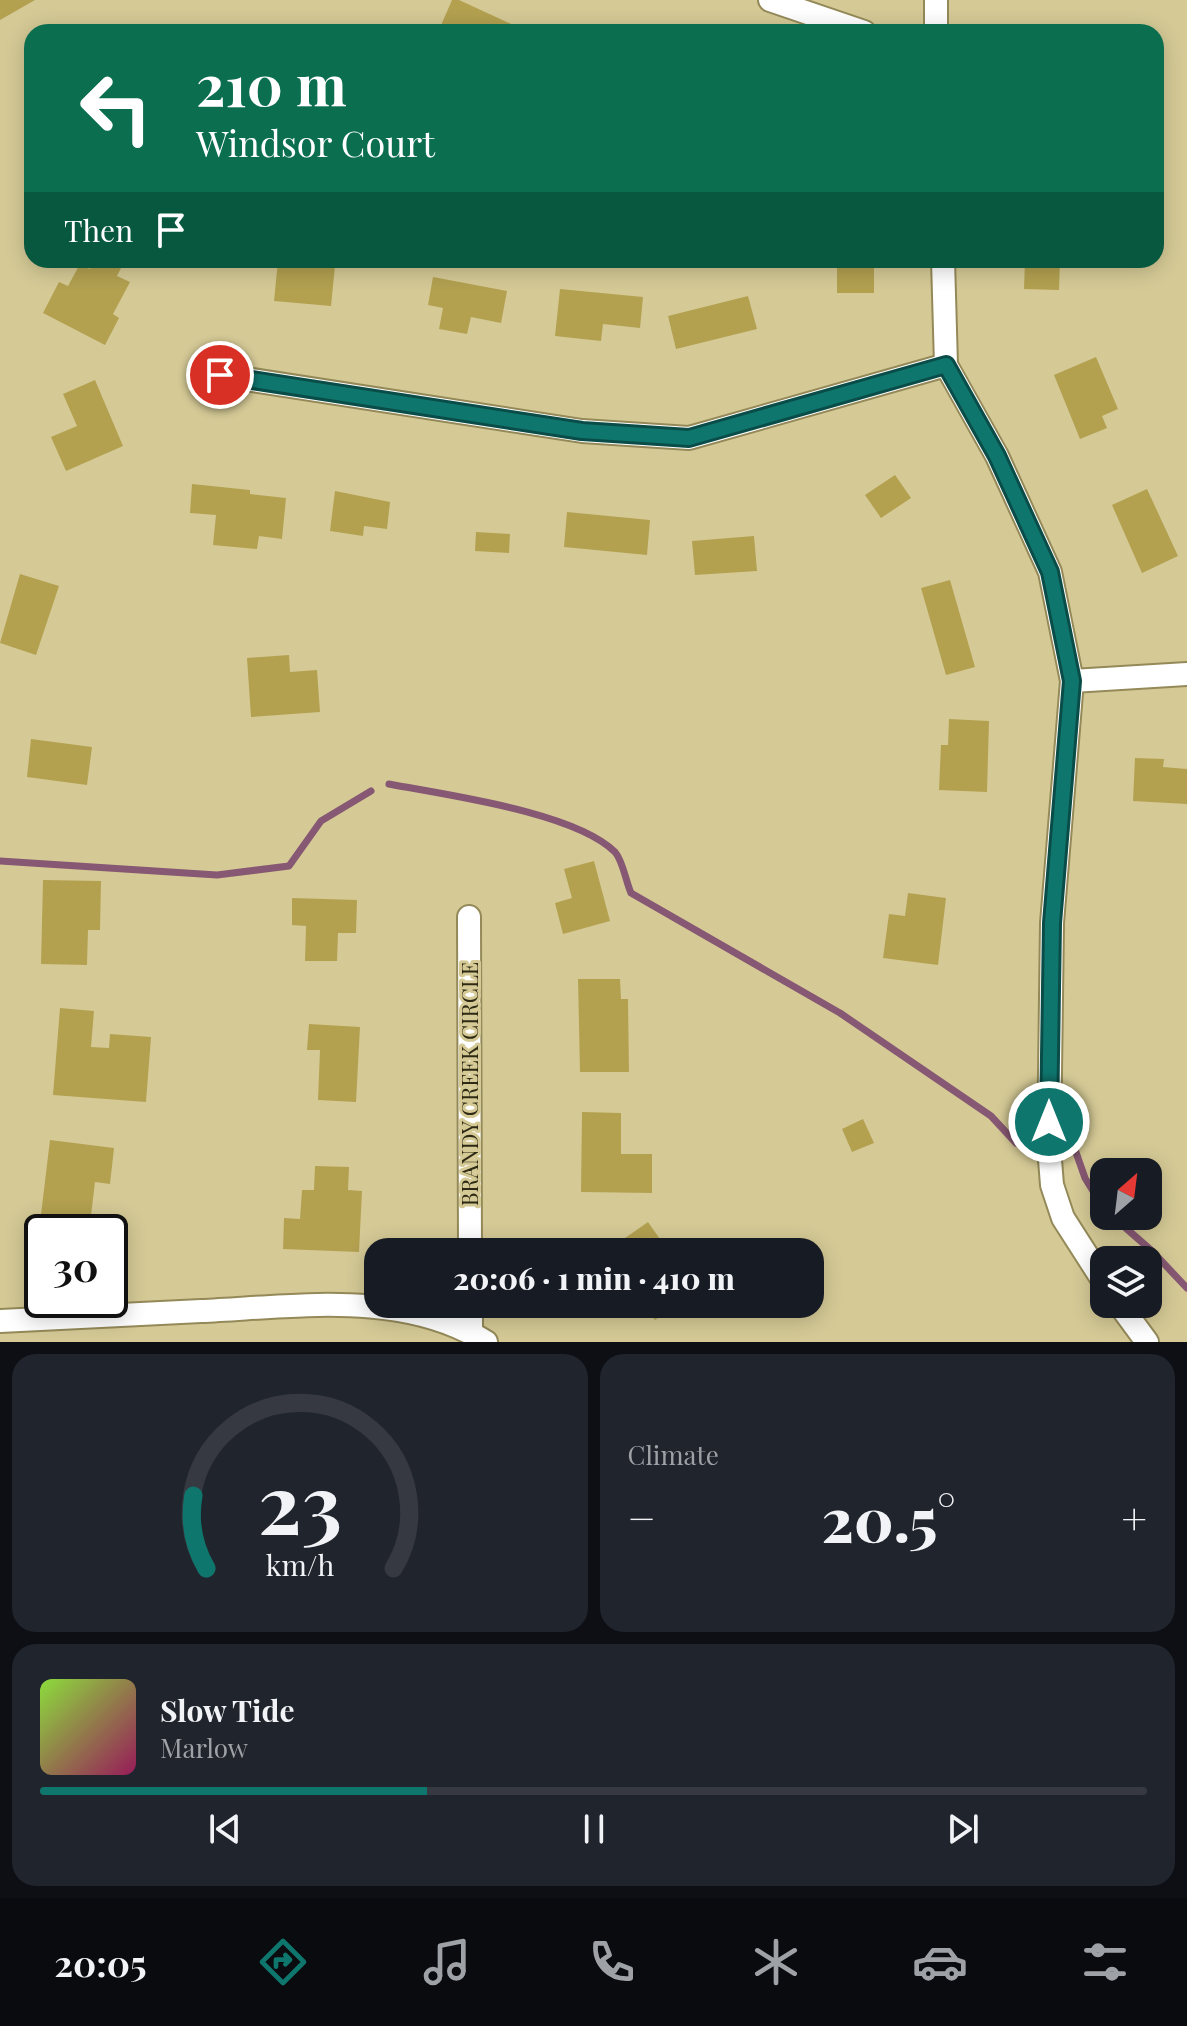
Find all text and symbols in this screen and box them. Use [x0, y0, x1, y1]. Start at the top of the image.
text: 210 m [196, 46, 347, 121]
icon: left [64, 56, 168, 160]
text: Windsor Court [196, 118, 435, 166]
icon: arrive [149, 208, 193, 252]
text: Then [64, 210, 133, 250]
pin [186, 341, 254, 409]
icon: arrive [198, 353, 242, 397]
street label: BRANDY CREEK CIRCLE [454, 962, 484, 1206]
position arrow [1007, 1080, 1091, 1164]
north arrow [1090, 1158, 1162, 1230]
map controls [1090, 1158, 1162, 1318]
speed limit sign: 30 [24, 1214, 128, 1318]
button: layers [1090, 1246, 1162, 1318]
text: 20:06 · 1 min · 410 m [453, 1258, 735, 1298]
text: Climate [628, 1437, 719, 1472]
text: 23 [258, 1445, 342, 1556]
text: 20.5° [822, 1477, 956, 1557]
text: − [628, 1487, 656, 1546]
text: + [1121, 1487, 1147, 1546]
text: km/h [265, 1545, 334, 1583]
text: Slow Tide [160, 1690, 295, 1730]
text: Marlow [160, 1730, 248, 1765]
icon: previous [203, 1807, 247, 1851]
icon: pause [572, 1807, 616, 1851]
icon: next [941, 1807, 985, 1851]
icon: directions [255, 1934, 311, 1990]
icon: music [419, 1934, 475, 1990]
icon: phone [584, 1934, 640, 1990]
icon: climate [748, 1934, 804, 1990]
icon: car [912, 1934, 968, 1990]
icon: filters [1077, 1934, 1133, 1990]
text: 20:05 [54, 1938, 146, 1986]

